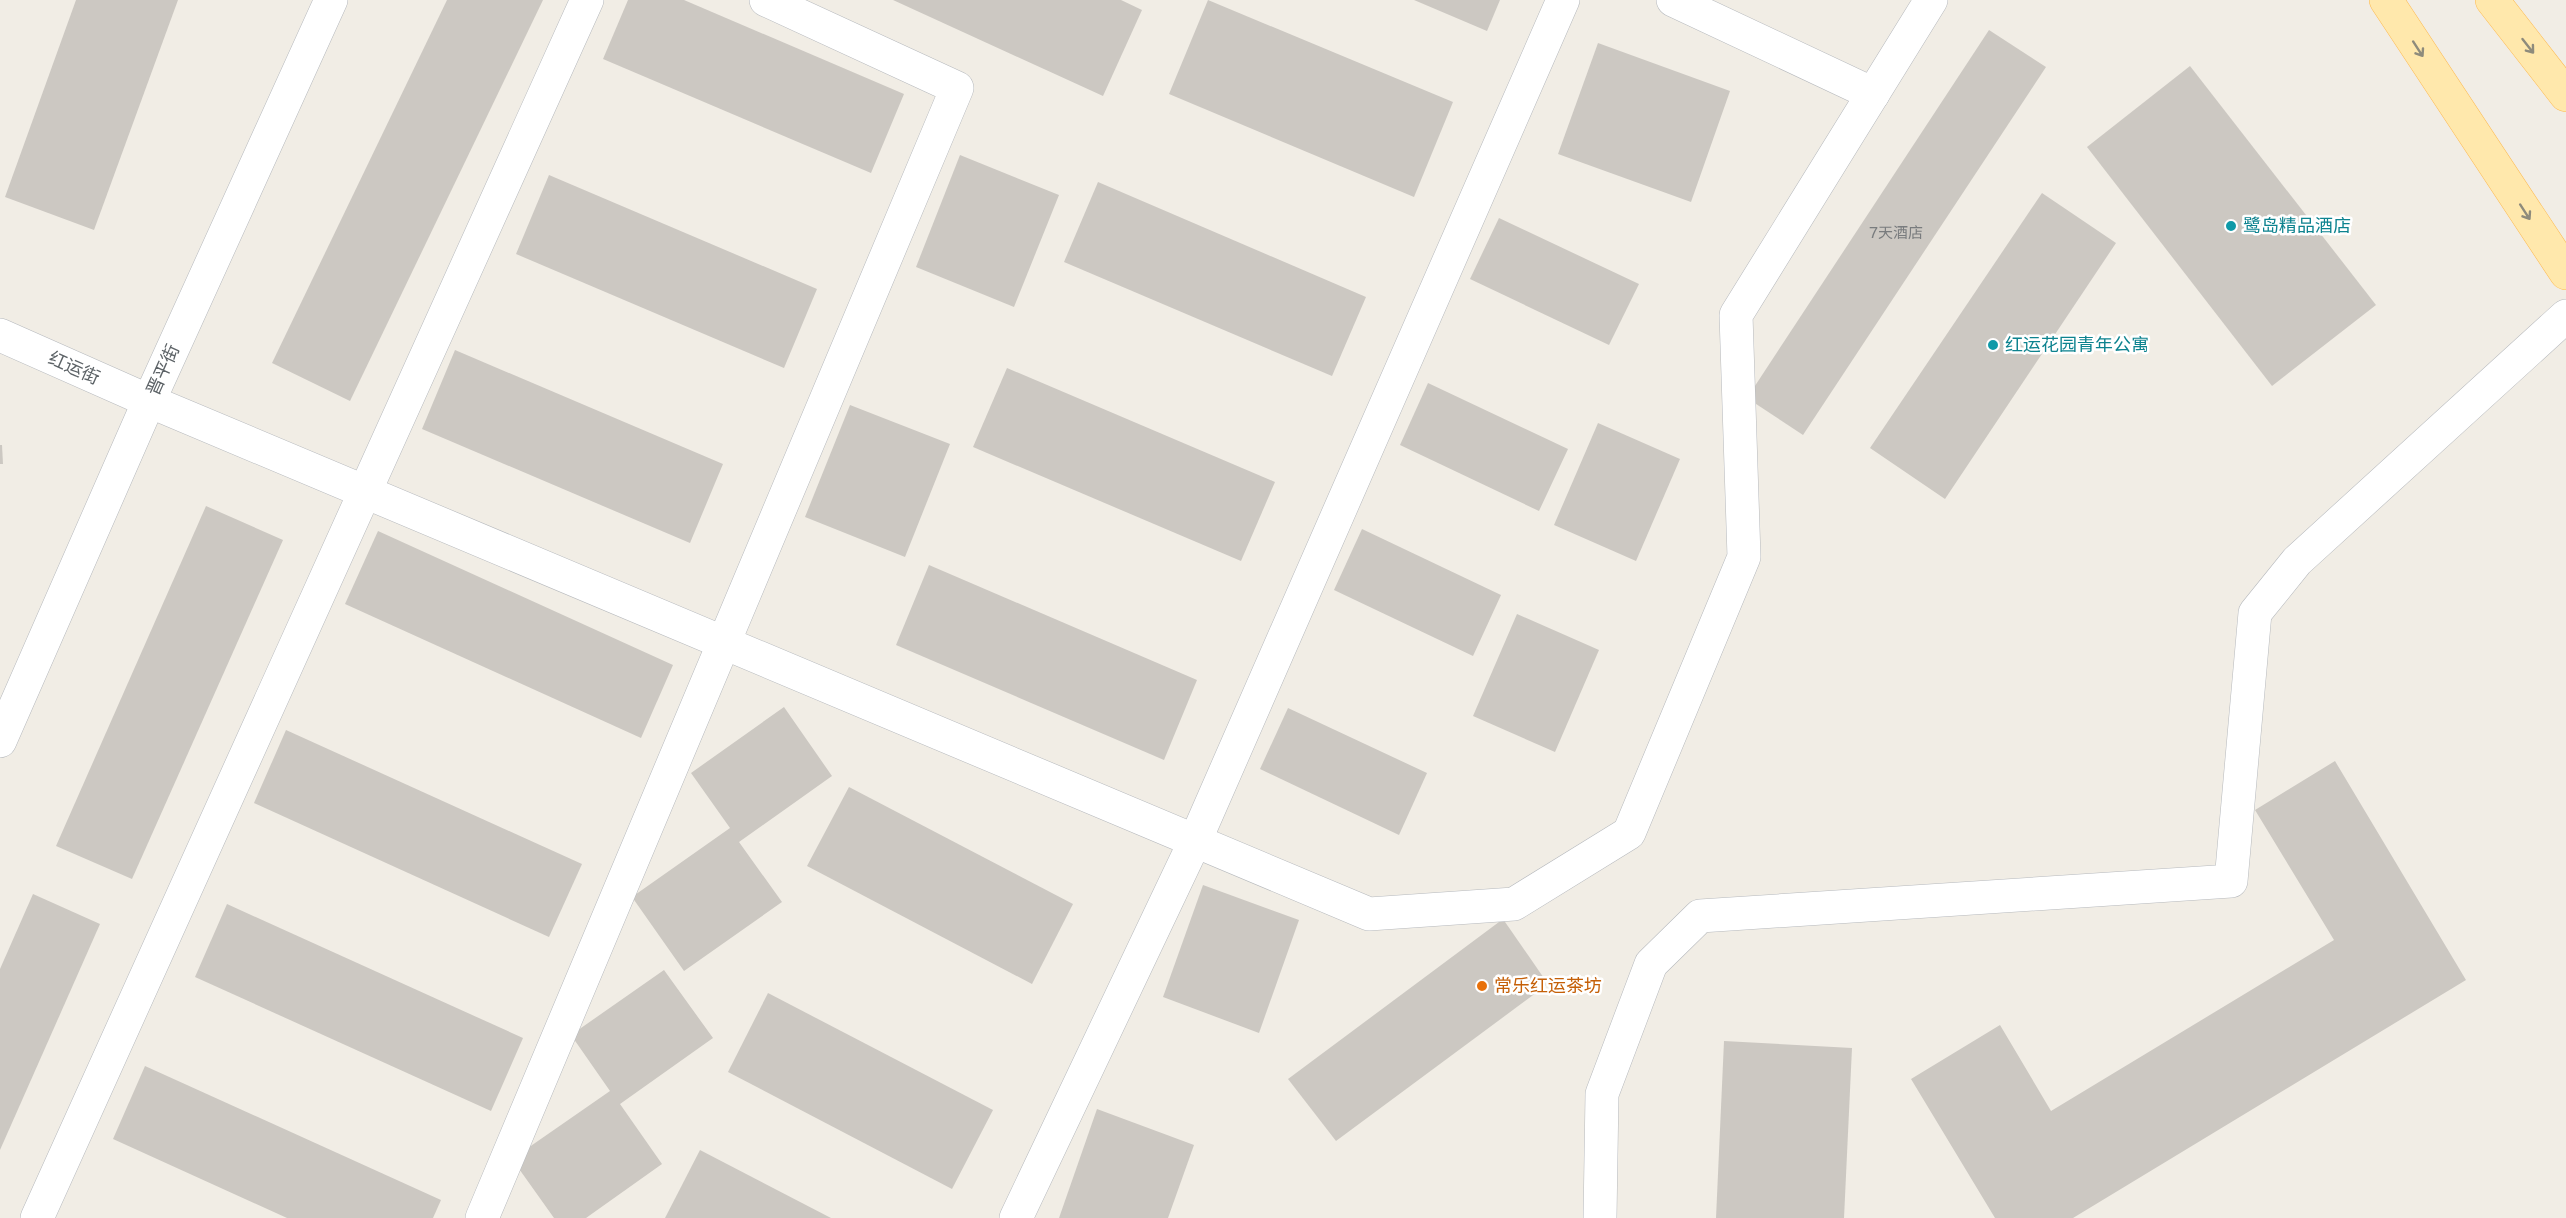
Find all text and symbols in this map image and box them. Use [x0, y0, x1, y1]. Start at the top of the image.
one-way arrow [2522, 38, 2534, 54]
one-way arrow [2413, 40, 2425, 57]
one-way arrow [2520, 203, 2532, 220]
place label: 鹭岛精品酒店 [2243, 215, 2351, 236]
marker: 鹭岛精品酒店 [2224, 219, 2238, 233]
house number: 7天酒店 [1869, 224, 1923, 241]
place label: 红运花园青年公寓 [2005, 334, 2149, 355]
marker: 红运花园青年公寓 [1986, 338, 2000, 352]
street label: 晋平街 [142, 341, 183, 399]
street label: 红运街 [45, 347, 103, 388]
place label: 常乐红运茶坊 [1494, 975, 1602, 996]
marker: 常乐红运茶坊 [1475, 979, 1489, 993]

